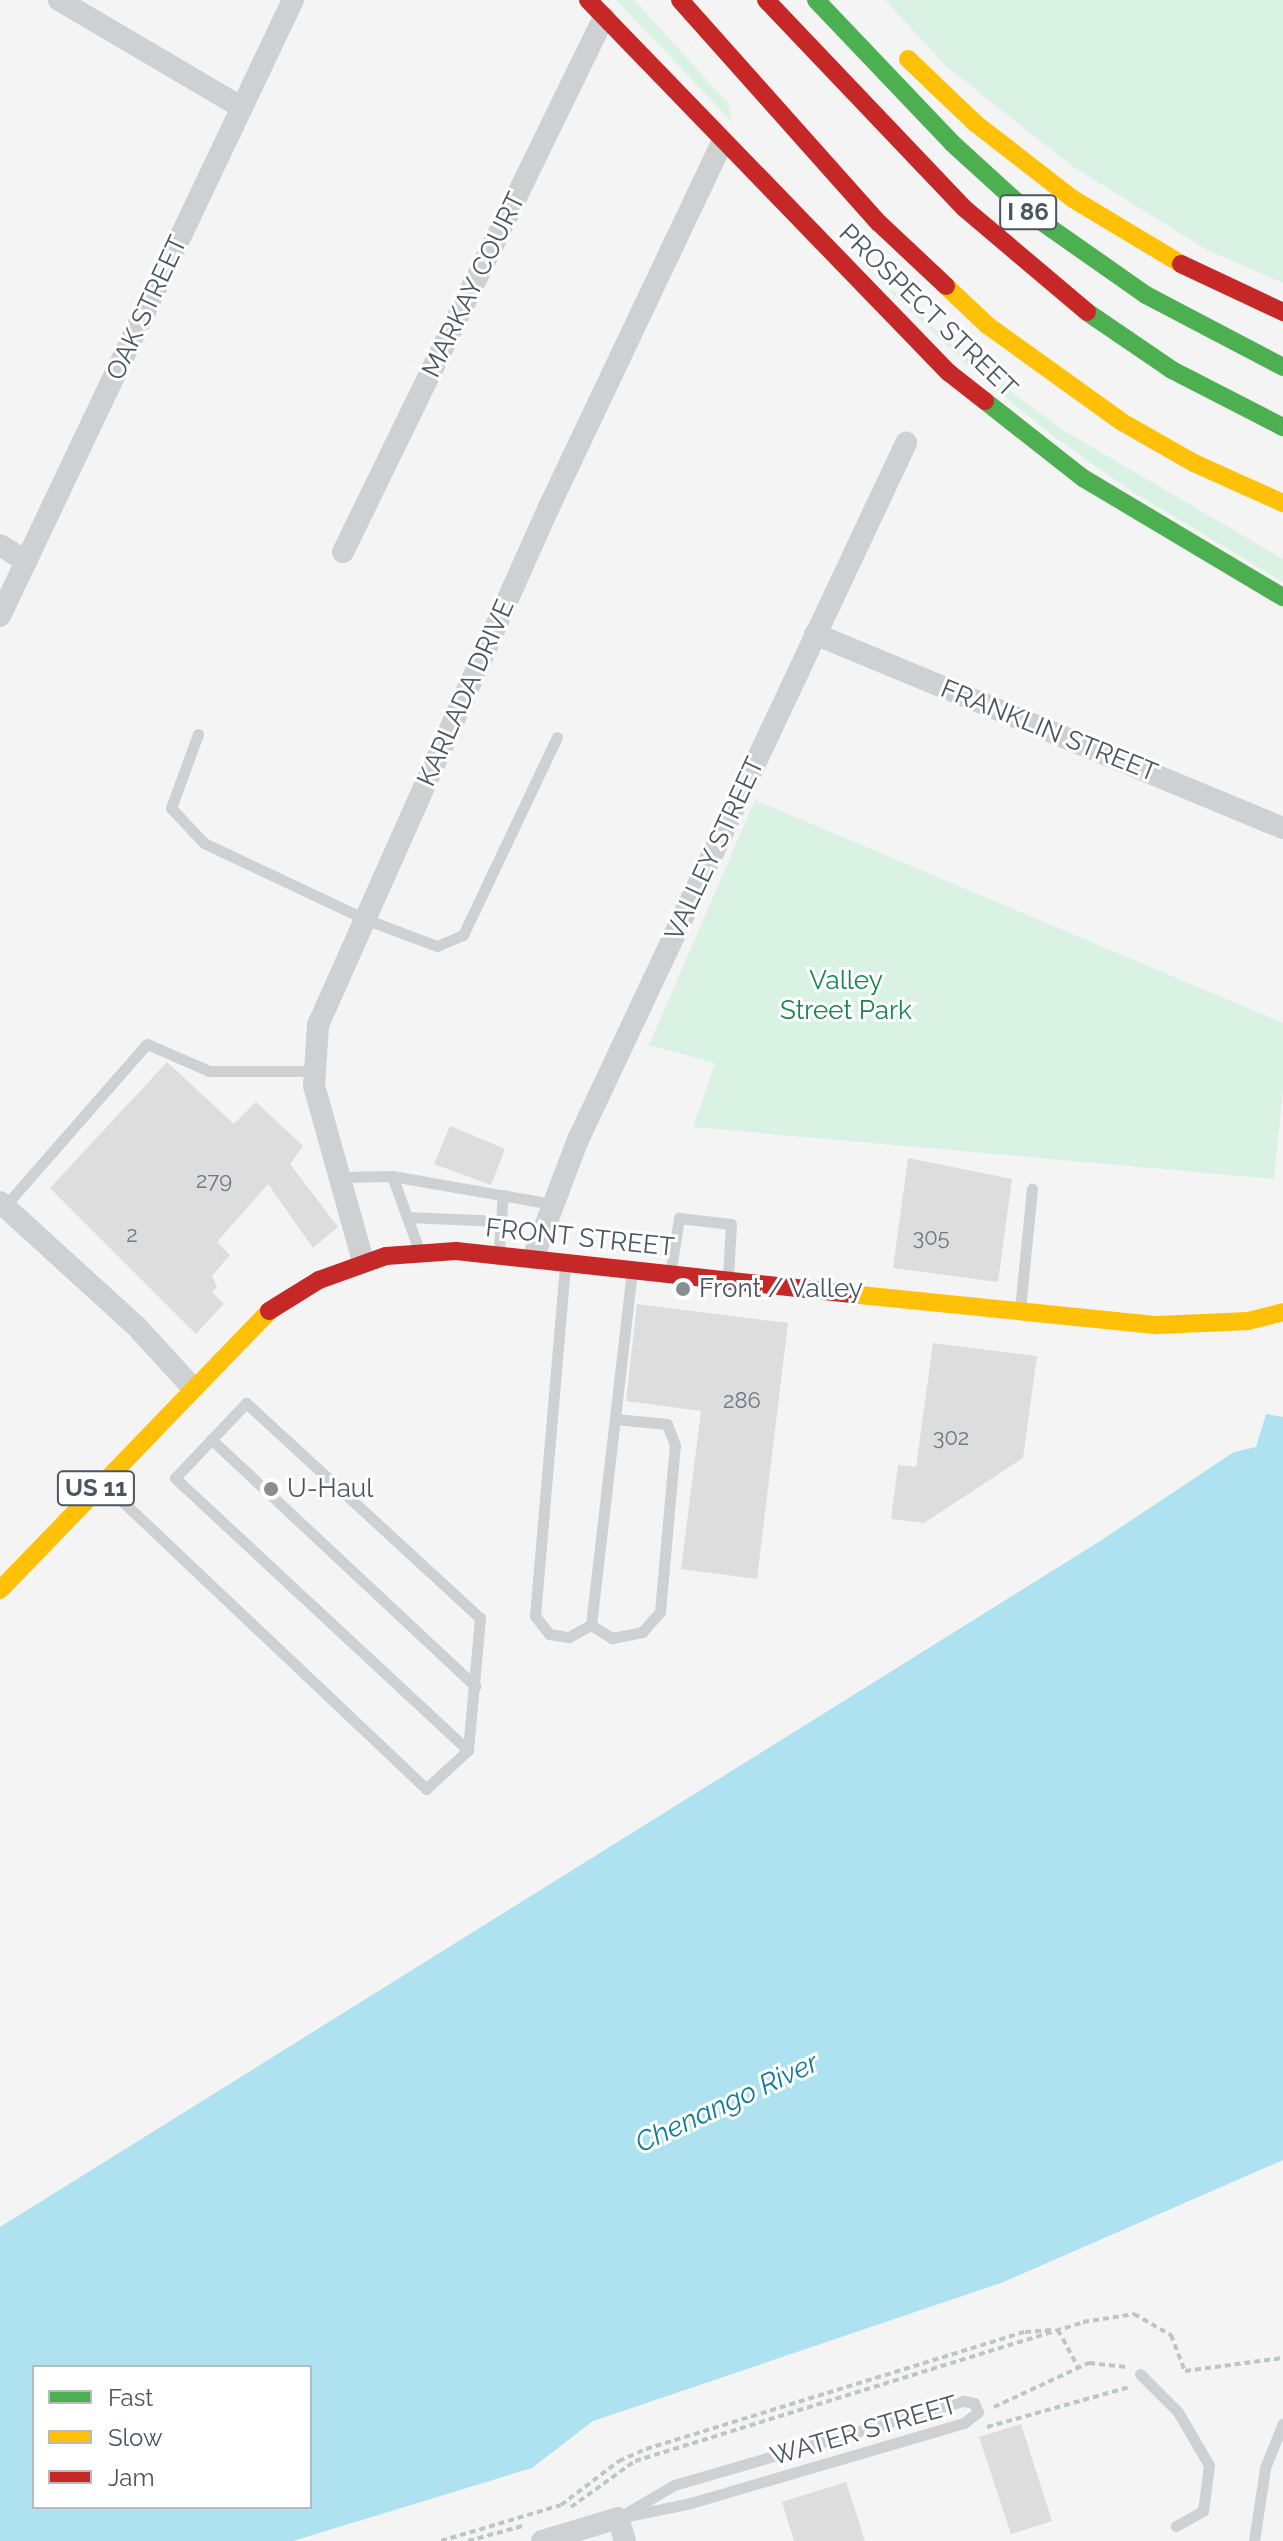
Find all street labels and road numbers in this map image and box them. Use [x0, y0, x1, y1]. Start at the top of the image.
street label: MARKAY COURT [416, 187, 532, 383]
road number: I 86 [998, 192, 1058, 232]
street label: PROSPECT STREET [832, 218, 1024, 404]
street label: OAK STREET [100, 231, 194, 385]
street label: KARLADA DRIVE [411, 595, 521, 791]
street label: FRANKLIN STREET [936, 673, 1162, 789]
street label: VALLEY STREET [659, 752, 771, 946]
street label: FRONT STREET [484, 1213, 676, 1263]
road number: US 11 [56, 1468, 136, 1508]
street label: WATER STREET [767, 2389, 961, 2473]

